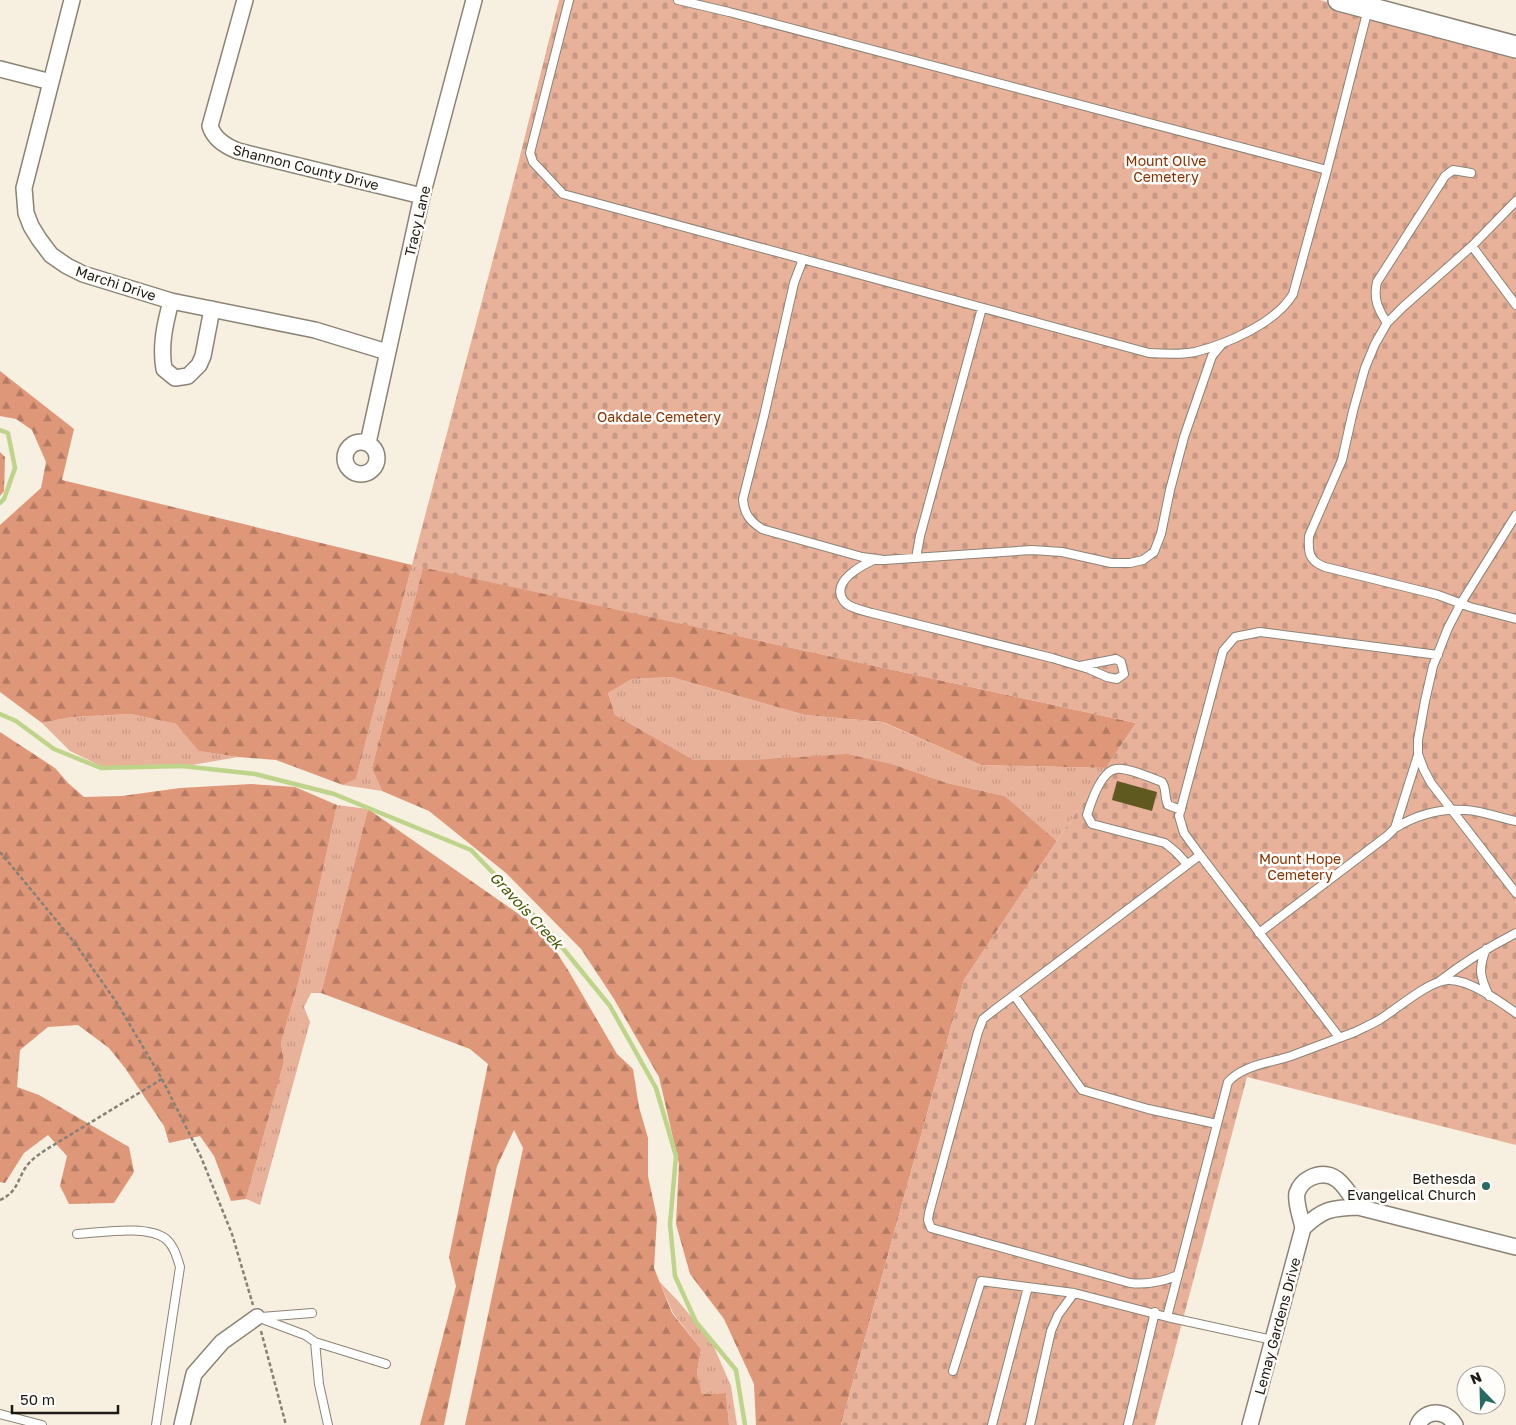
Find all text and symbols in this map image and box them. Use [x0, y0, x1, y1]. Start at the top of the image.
street label: Shannon County Drive [231, 141, 381, 193]
park label: Mount Olive Cemetery [1126, 152, 1206, 185]
street label: Tracy Lane [401, 184, 433, 258]
street label: Marchi Drive [74, 262, 158, 304]
park label: Oakdale Cemetery [597, 408, 721, 425]
park label: Mount Hope Cemetery [1259, 850, 1341, 883]
water label: Gravois Creek [487, 868, 568, 953]
place label: Bethesda Evangelical Church [1347, 1170, 1476, 1203]
marker: Bethesda Evangelical Church [1480, 1180, 1492, 1192]
street label: Lemay Gardens Drive [1250, 1256, 1304, 1396]
north arrow [1456, 1365, 1506, 1415]
text: N [1468, 1368, 1484, 1387]
scale bar [12, 1382, 119, 1414]
text: 50 m [20, 1390, 55, 1408]

